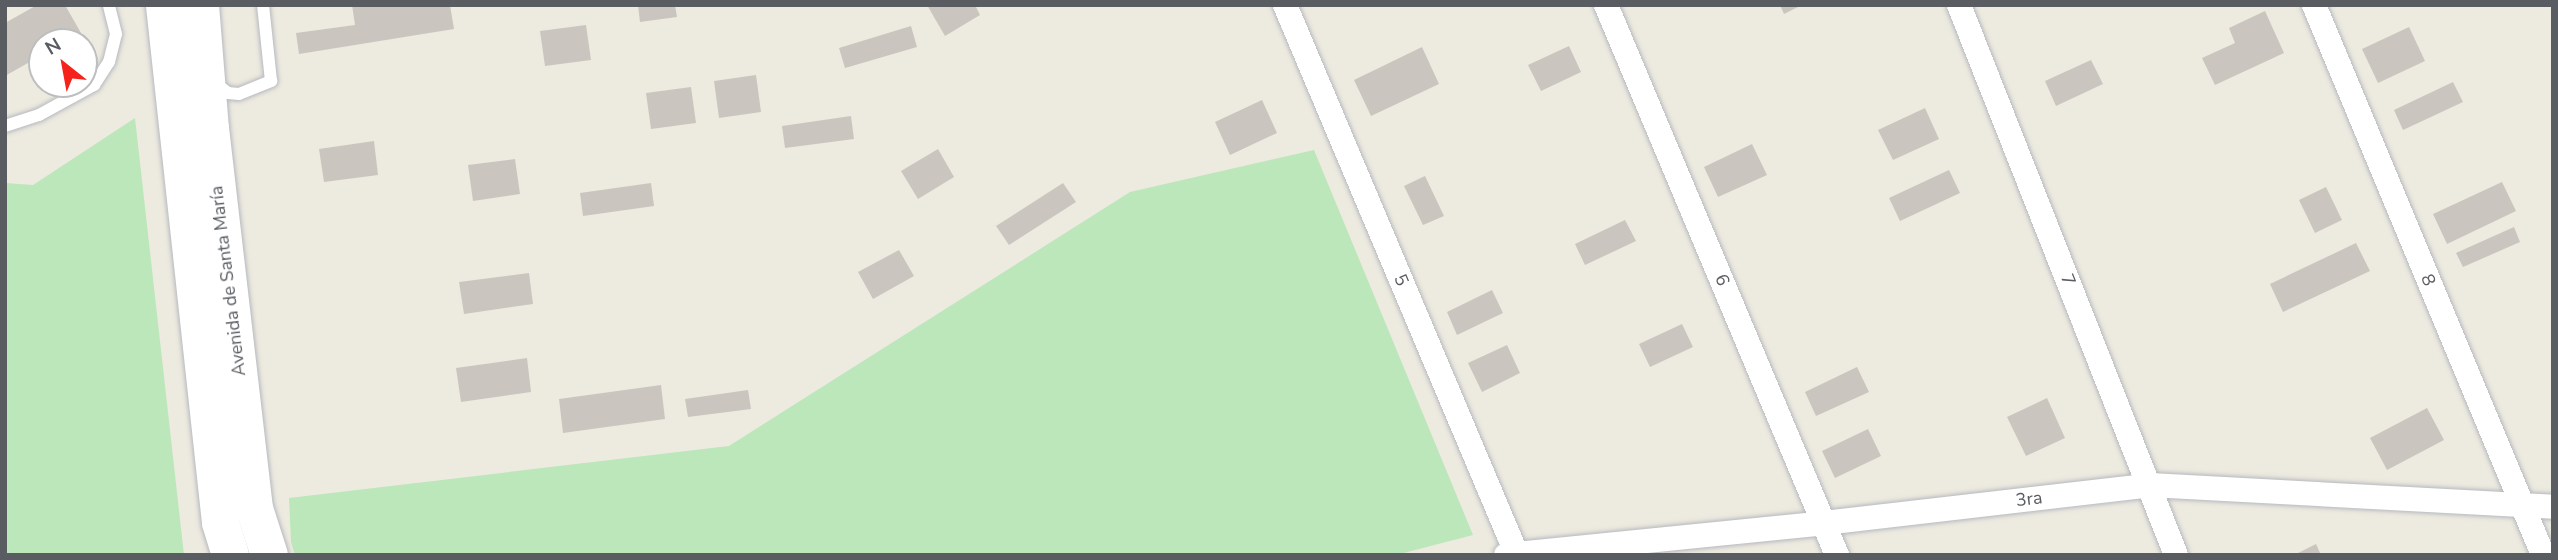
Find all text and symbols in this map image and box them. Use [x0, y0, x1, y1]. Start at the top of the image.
north arrow [28, 28, 98, 98]
text: N [40, 32, 66, 62]
street label: Avenida de Santa María [206, 185, 250, 377]
street label: 5 [1389, 271, 1413, 289]
street label: 6 [1710, 271, 1734, 289]
street label: 7 [2056, 271, 2080, 289]
street label: 8 [2416, 271, 2440, 289]
street label: 3ra [2014, 487, 2044, 511]

